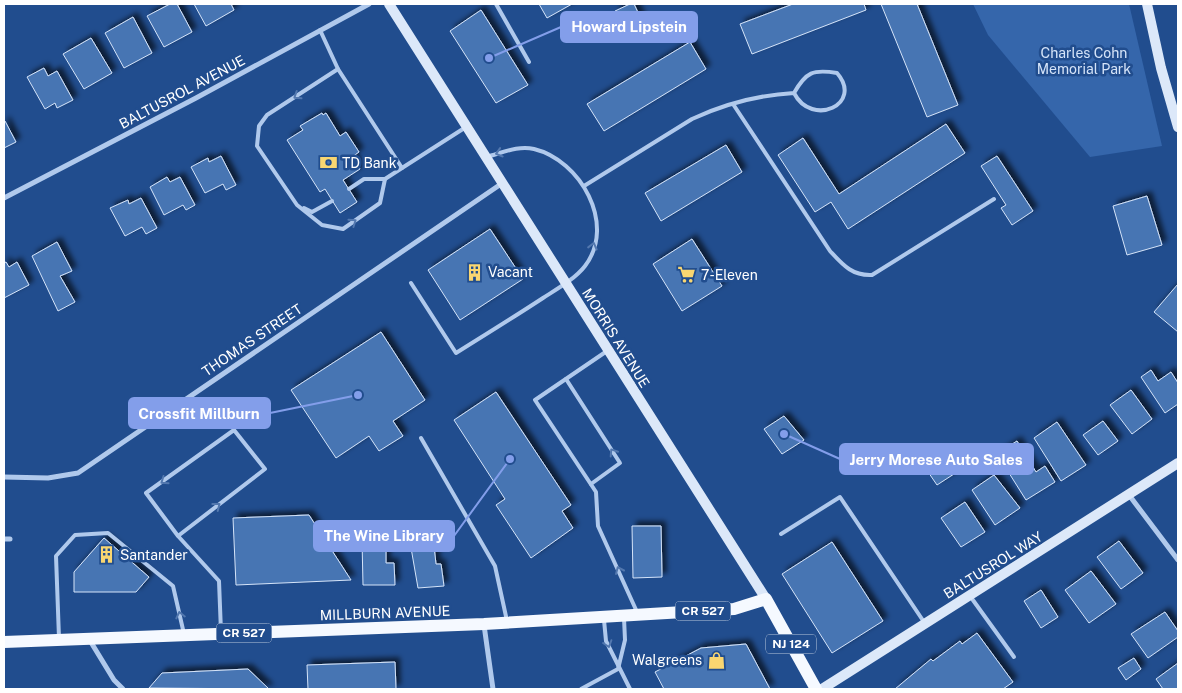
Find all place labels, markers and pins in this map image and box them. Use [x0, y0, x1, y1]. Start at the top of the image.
callout: Howard Lipstein [561, 12, 697, 42]
bank icon: TD Bank [318, 153, 338, 173]
place label: TD Bank [342, 155, 397, 171]
building icon: Vacant [464, 262, 484, 282]
place label: Vacant [488, 264, 533, 280]
supermarket icon: 7-Eleven [677, 265, 697, 285]
place label: 7-Eleven [701, 267, 758, 283]
callout: Crossfit Millburn [129, 398, 270, 428]
callout: Jerry Morese Auto Sales [840, 444, 1033, 474]
callout: The Wine Library [314, 521, 454, 551]
building icon: Santander [96, 545, 116, 565]
place label: Santander [120, 547, 188, 563]
shop icon: Walgreens [706, 650, 726, 670]
place label: Walgreens [632, 652, 702, 668]

